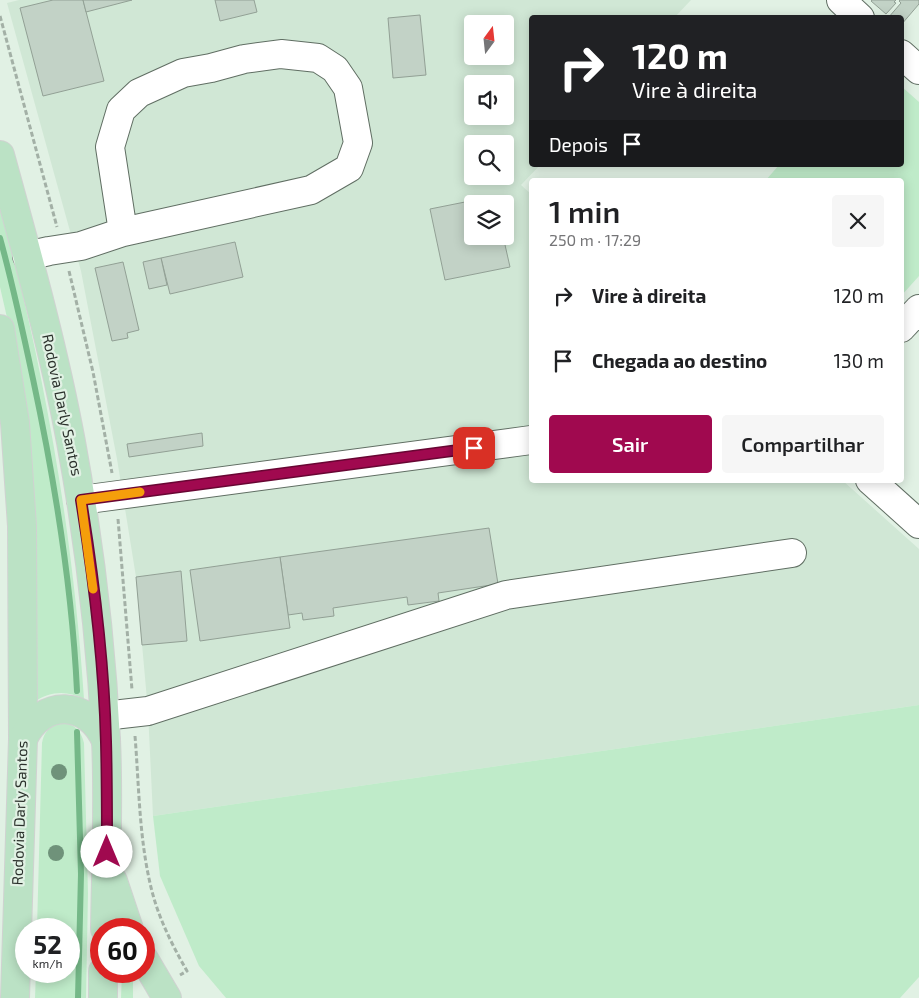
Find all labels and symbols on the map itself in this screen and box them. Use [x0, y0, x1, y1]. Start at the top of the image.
north arrow [464, 15, 514, 65]
street label: Rodovia Darly Santos [39, 332, 87, 477]
pin [453, 427, 495, 469]
street label: Rodovia Darly Santos [7, 740, 31, 885]
position arrow [80, 825, 132, 877]
speed limit sign: 60 [90, 918, 155, 983]

